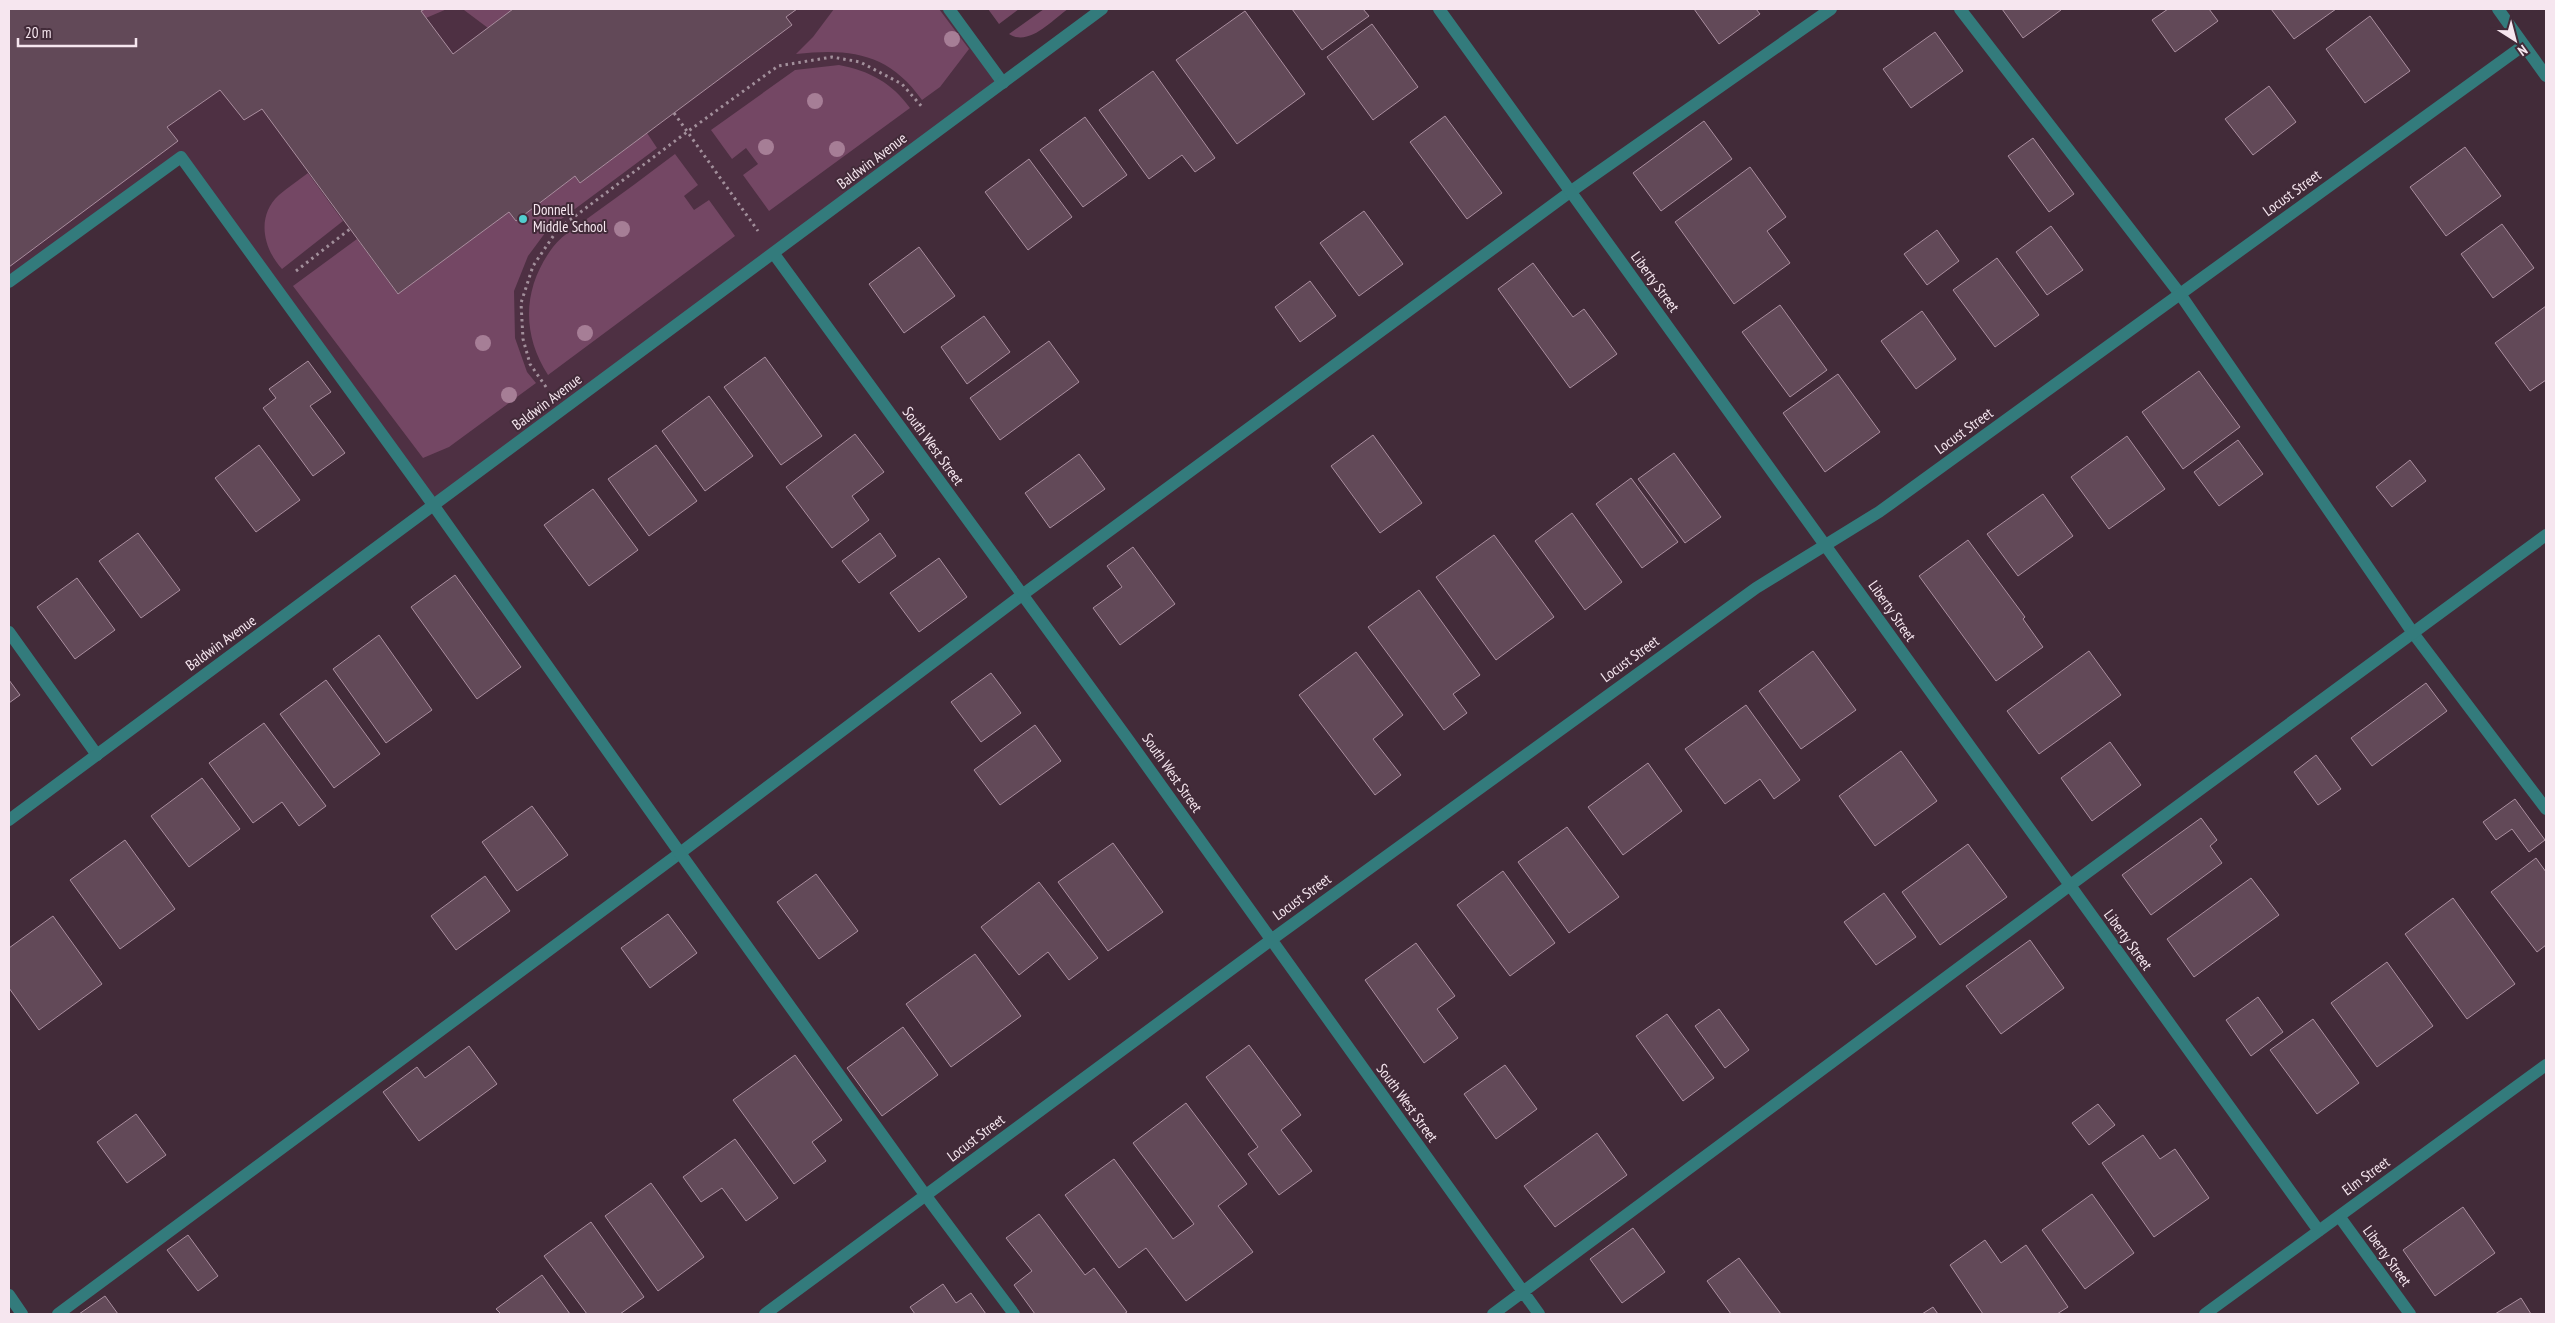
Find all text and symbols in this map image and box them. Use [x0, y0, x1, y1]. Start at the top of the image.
scale bar [18, 15, 135, 47]
north arrow [2490, 15, 2540, 65]
text: 20 m [25, 23, 51, 42]
text: N [2514, 41, 2531, 60]
street label: Baldwin Avenue [833, 128, 910, 193]
street label: Locust Street [2259, 165, 2325, 220]
place label: Donnell Middle School [533, 200, 607, 236]
marker: Donnell Middle School [517, 213, 529, 225]
street label: Liberty Street [1627, 248, 1684, 316]
street label: Baldwin Avenue [508, 369, 585, 434]
street label: South West Street [899, 403, 968, 489]
street label: Locust Street [1931, 403, 1997, 458]
street label: Liberty Street [1865, 577, 1920, 645]
street label: Baldwin Avenue [182, 611, 260, 675]
street label: Locust Street [1597, 631, 1663, 686]
street label: South West Street [1138, 729, 1207, 816]
street label: Locust Street [1269, 869, 1335, 924]
street label: Liberty Street [2100, 906, 2157, 974]
street label: South West Street [1373, 1060, 1442, 1146]
street label: Locust Street [943, 1110, 1008, 1165]
street label: Elm Street [2338, 1152, 2393, 1199]
street label: Liberty Street [2359, 1222, 2416, 1290]

